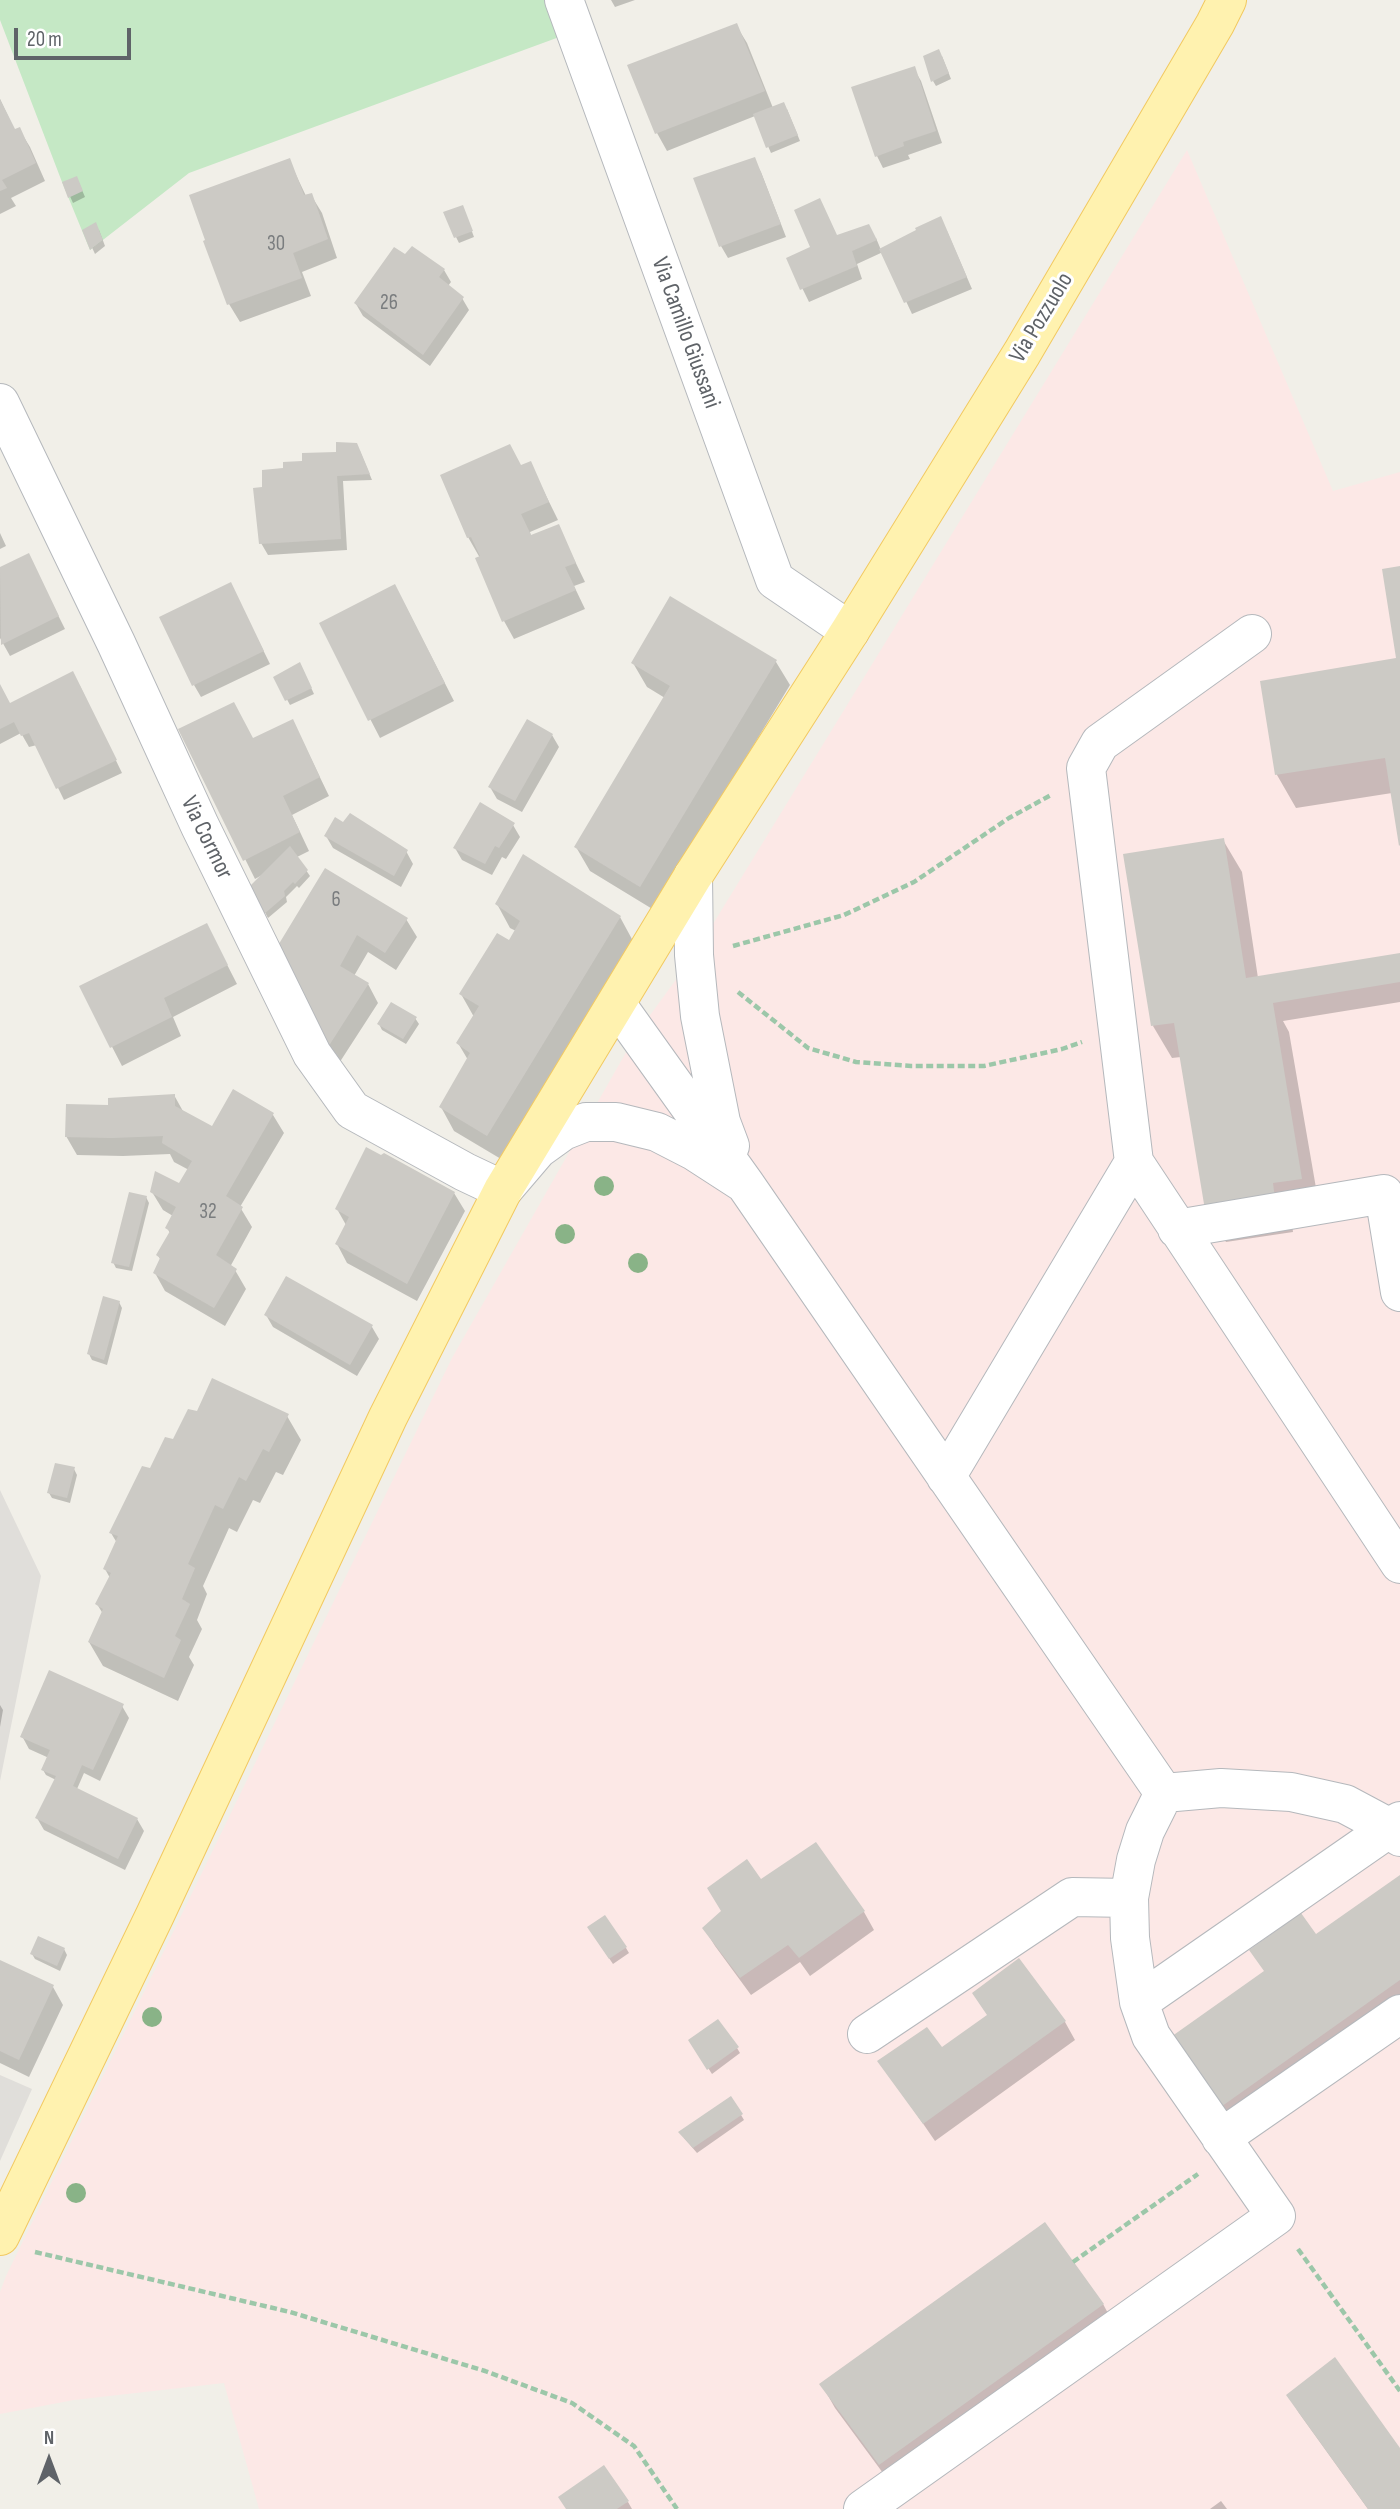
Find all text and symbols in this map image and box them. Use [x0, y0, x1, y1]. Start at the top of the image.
scale bar [18, 14, 135, 58]
text: 20 m [27, 27, 62, 52]
house number: 30 [267, 232, 285, 258]
street label: Via Camillo Giussani [644, 253, 726, 413]
street label: Via Pozzuolo [1004, 268, 1080, 368]
house number: 26 [380, 291, 398, 317]
street label: Via Cormor [174, 792, 238, 884]
house number: 6 [331, 888, 341, 914]
house number: 32 [199, 1200, 217, 1226]
north arrow [14, 2425, 84, 2495]
text: N [44, 2427, 54, 2450]

